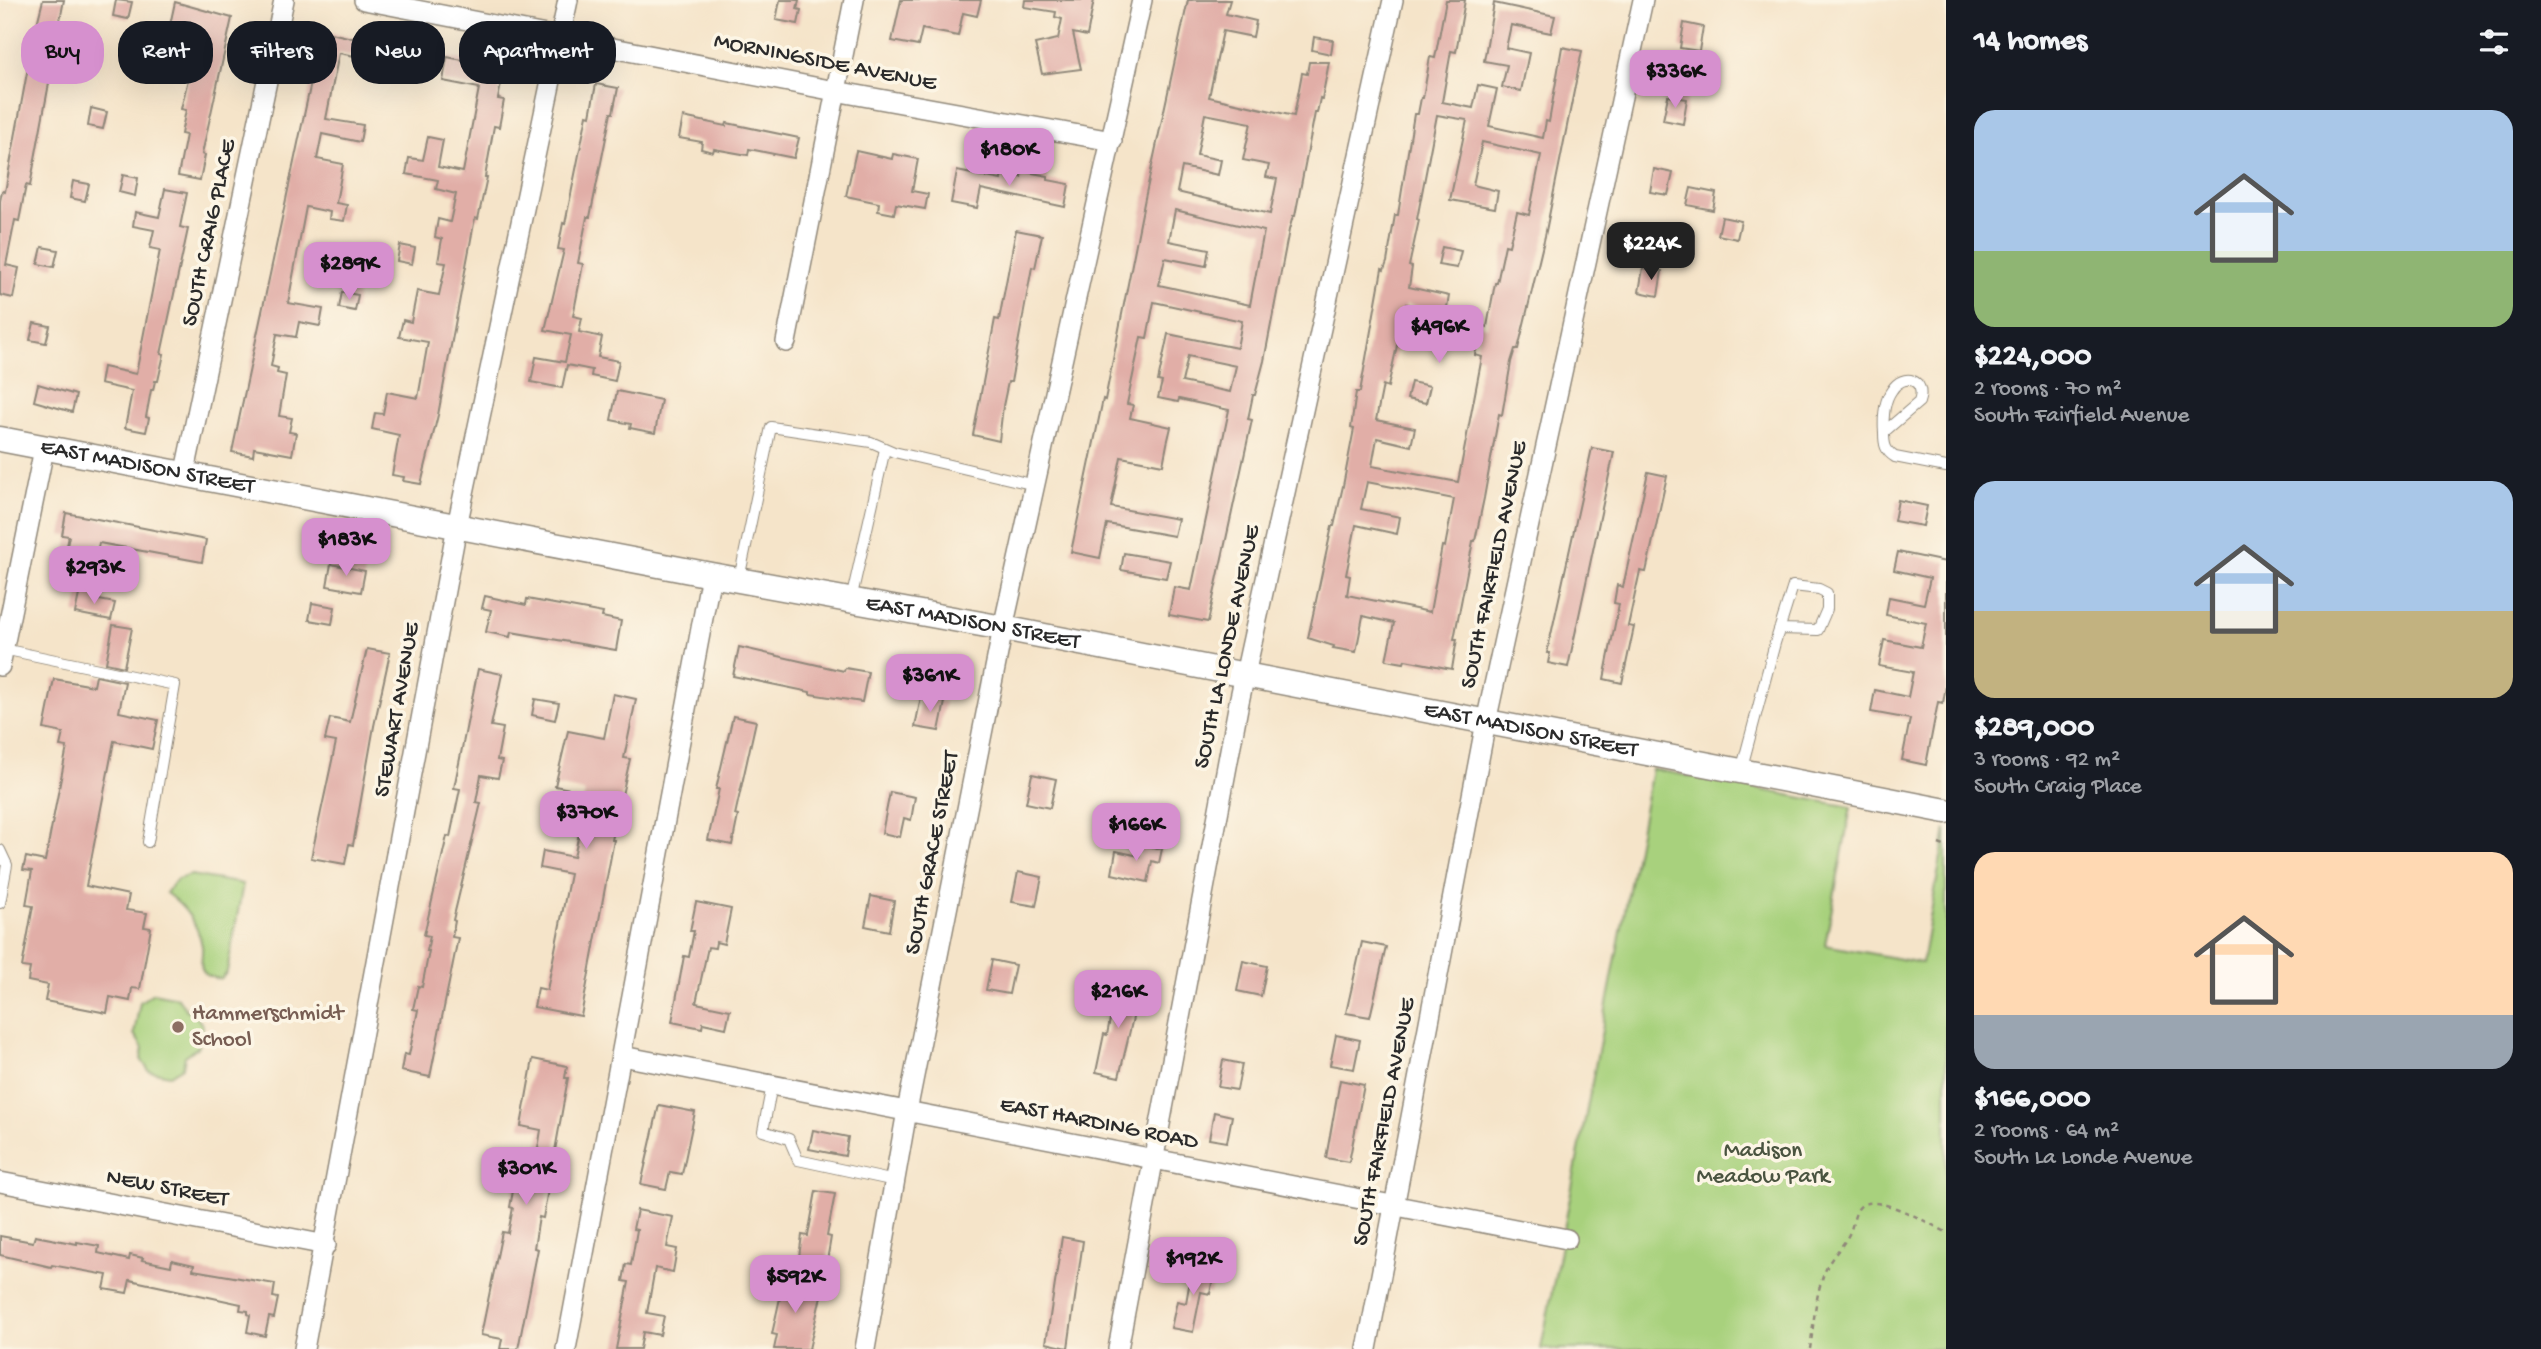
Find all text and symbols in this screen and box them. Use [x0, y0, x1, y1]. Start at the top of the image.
chip: Buy [21, 21, 104, 84]
chip: Rent [118, 21, 213, 84]
chip: Filters [227, 21, 337, 84]
chip: New [351, 21, 445, 84]
chip: Apartment [459, 21, 616, 84]
icon: filters [2475, 23, 2513, 61]
text: 14 homes [1974, 25, 2087, 60]
street label: MORNINGSIDE AVENUE [711, 28, 940, 98]
pin: $336K [1626, 50, 1724, 110]
text: $336K [1646, 59, 1704, 86]
pin: $180K [960, 128, 1058, 188]
street label: SOUTH CRAIG PLACE [177, 136, 243, 329]
text: $180K [980, 137, 1038, 164]
icon: home [2181, 155, 2307, 281]
pin: $224K [1602, 222, 1700, 282]
text: $224K [1623, 231, 1679, 258]
pin: $289K [300, 243, 398, 302]
text: $289K [320, 251, 378, 278]
pin: $496K [1390, 306, 1488, 365]
text: $496K [1410, 314, 1468, 341]
text: $224,000 [1974, 341, 2092, 376]
text: 2 rooms · 70 m² [1974, 376, 2122, 403]
text: South Fairfield Avenue [1974, 403, 2189, 430]
street label: EAST MADISON STREET [38, 434, 258, 501]
street label: SOUTH FAIRFIELD AVENUE [1456, 437, 1535, 691]
pin: $183K [297, 518, 395, 578]
street label: SOUTH LA LONDE AVENUE [1189, 521, 1267, 771]
icon: home [2181, 526, 2307, 652]
text: $183K [318, 527, 374, 554]
pin: $293K [45, 546, 143, 606]
text: $293K [65, 555, 123, 582]
street label: EAST MADISON STREET [864, 590, 1083, 656]
street label: STEWART AVENUE [369, 619, 427, 799]
pin: $361K [881, 654, 979, 714]
text: $361K [902, 663, 958, 690]
street label: EAST MADISON STREET [1421, 696, 1641, 765]
text: $289,000 [1974, 712, 2094, 747]
text: 3 rooms · 92 m² [1974, 747, 2120, 774]
street label: SOUTH GRACE STREET [900, 748, 966, 957]
text: South Craig Place [1974, 774, 2142, 801]
pin: $370K [537, 792, 635, 851]
text: $370K [556, 800, 616, 827]
pin: $166K [1087, 804, 1185, 863]
text: $166K [1108, 812, 1164, 839]
icon: home [2181, 897, 2307, 1023]
pin: $216K [1069, 970, 1167, 1030]
text: $216K [1090, 979, 1146, 1006]
street label: SOUTH FAIRFIELD AVENUE [1348, 994, 1423, 1248]
place label: Hammerschmidt School [192, 1001, 345, 1054]
marker: Hammerschmidt School [170, 1019, 186, 1035]
text: $166,000 [1974, 1083, 2091, 1118]
street label: EAST HARDING ROAD [997, 1092, 1201, 1157]
text: 2 rooms · 64 m² [1974, 1118, 2119, 1145]
park label: Madison Meadow Park [1696, 1138, 1832, 1191]
text: South La Londe Avenue [1974, 1145, 2192, 1172]
pin: $301K [477, 1148, 575, 1207]
text: $301K [497, 1156, 555, 1183]
street label: NEW STREET [104, 1164, 231, 1214]
pin: $192K [1144, 1238, 1242, 1297]
text: $192K [1165, 1246, 1221, 1273]
pin: $592K [746, 1256, 844, 1315]
text: $592K [766, 1264, 824, 1291]

